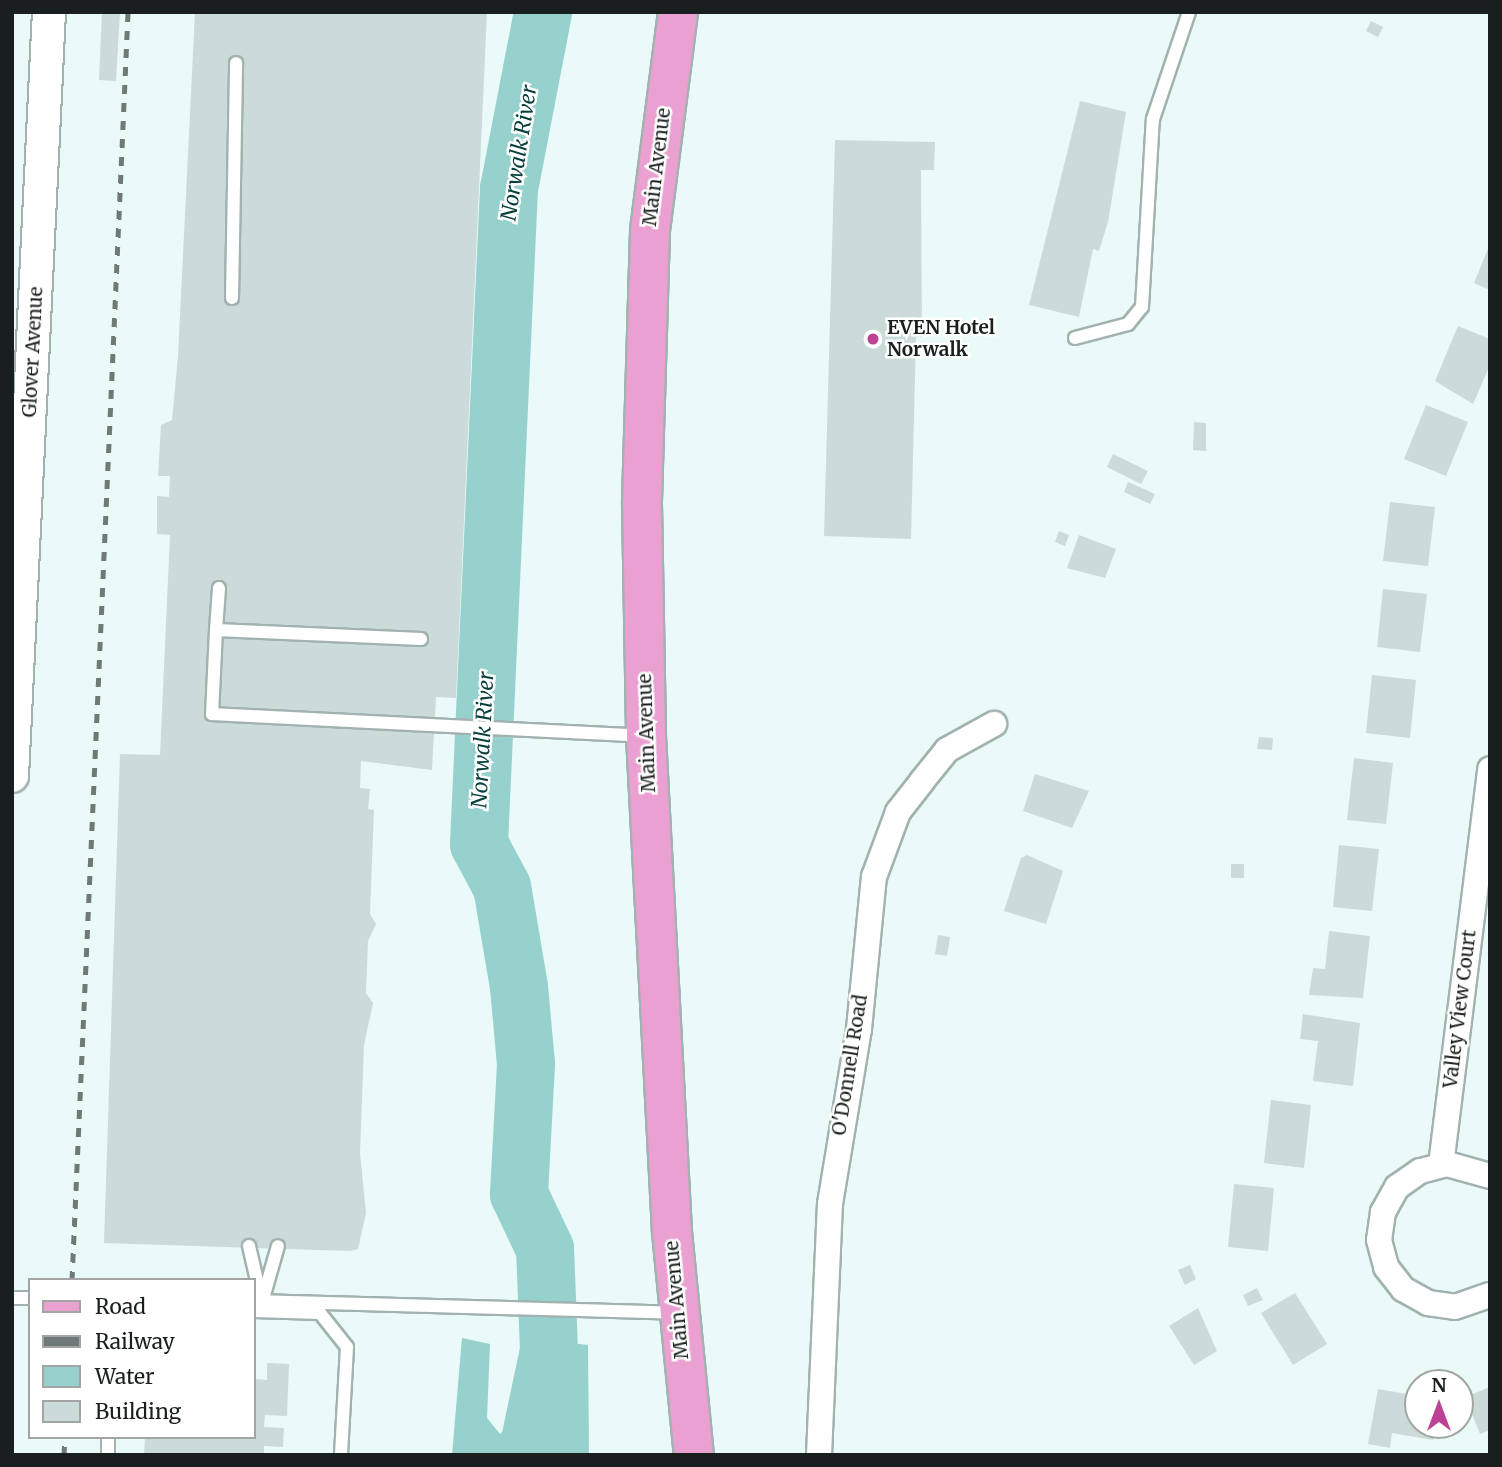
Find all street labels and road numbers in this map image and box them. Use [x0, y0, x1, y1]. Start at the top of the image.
street label: Main Avenue [638, 107, 676, 227]
street label: Glover Avenue [18, 286, 48, 418]
street label: Main Avenue [634, 673, 660, 793]
street label: Valley View Court [1439, 928, 1481, 1090]
street label: O'Donnell Road [828, 993, 872, 1137]
street label: Main Avenue [660, 1240, 694, 1360]

